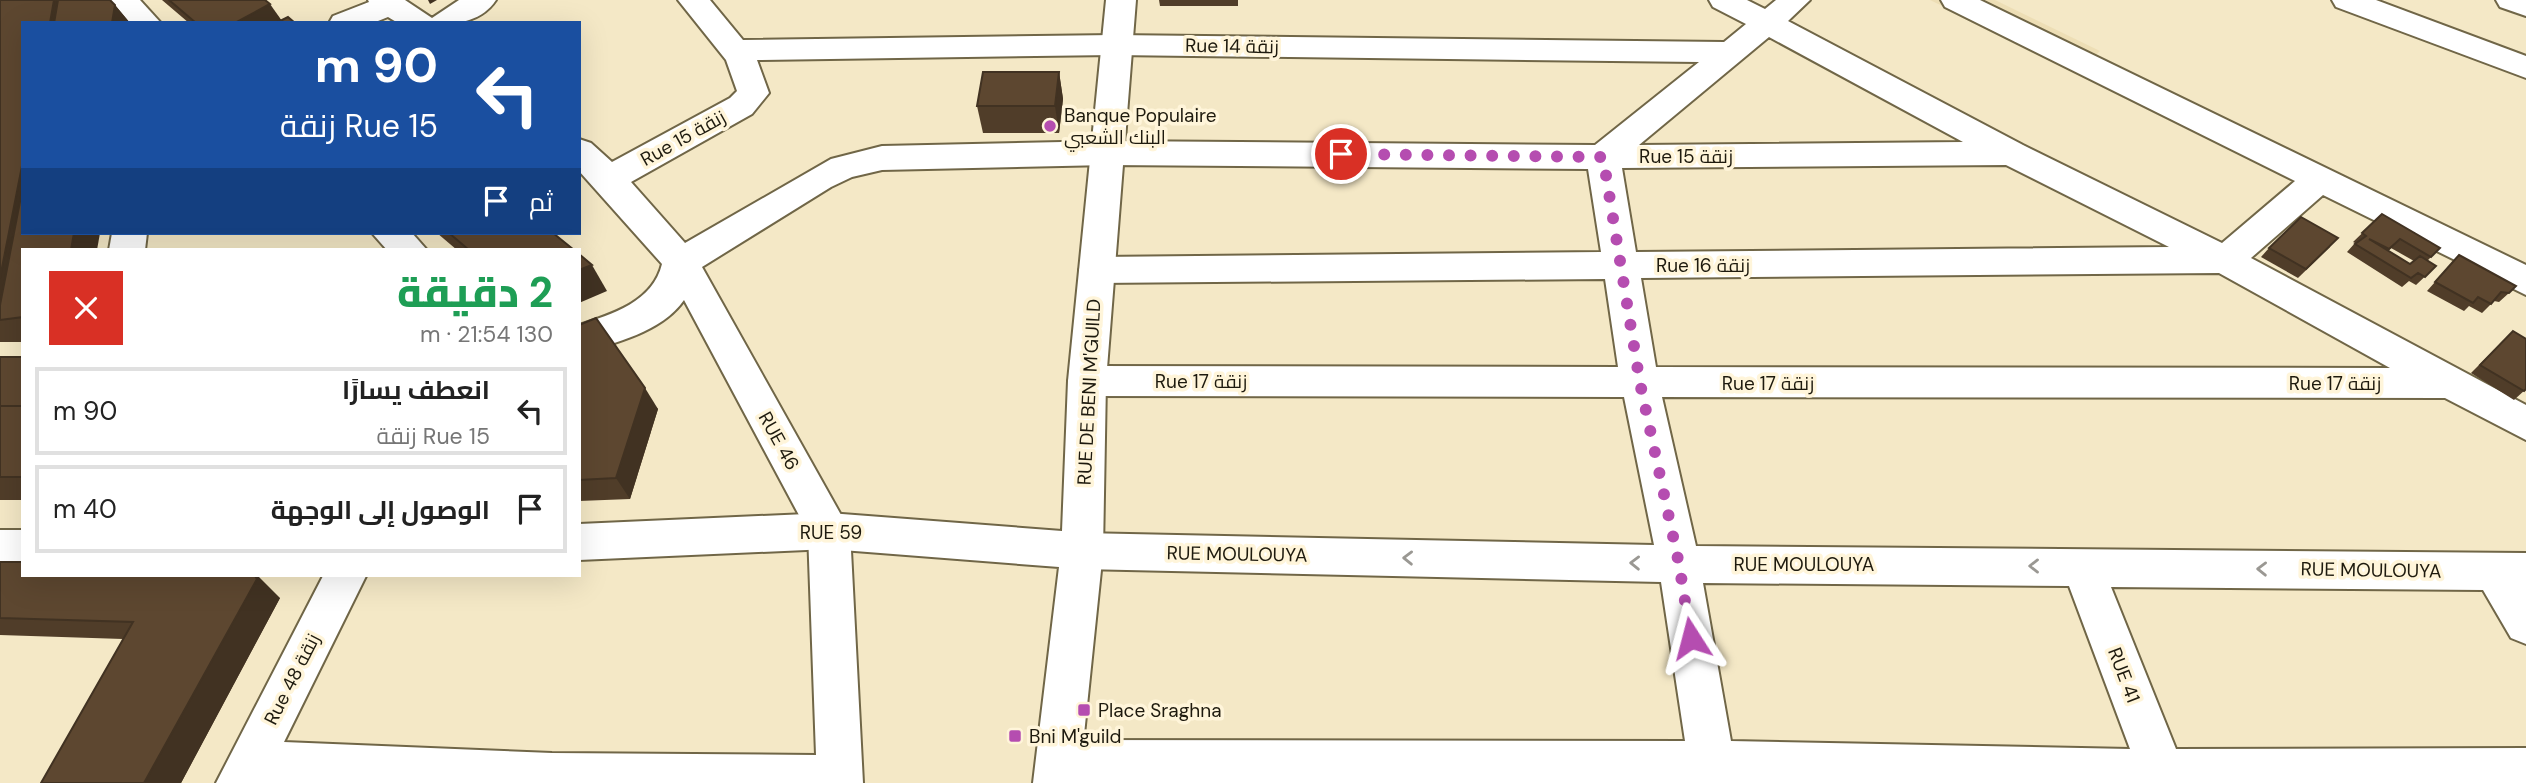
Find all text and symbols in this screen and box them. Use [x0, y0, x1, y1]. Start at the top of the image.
text: 90 m [315, 33, 438, 97]
street label: Rue 14 زنقة [1185, 33, 1279, 59]
icon: left [462, 49, 553, 140]
place label: Banque Populaire البنك الشعبي [1064, 103, 1216, 152]
street label: Rue 15 زنقة [636, 104, 730, 172]
text: Rue 15 زنقة [280, 105, 438, 147]
marker: Banque Populaire البنك الشعبي [1042, 118, 1058, 134]
pin [1311, 124, 1371, 184]
icon: arrive [1322, 135, 1360, 173]
street label: Rue 15 زنقة [1639, 144, 1733, 169]
icon: arrive [477, 182, 515, 220]
text: ثم [529, 185, 553, 219]
street label: Rue 16 زنقة [1656, 253, 1750, 278]
text: 2 دقيقة [397, 265, 553, 320]
button: close [49, 271, 123, 345]
street label: RUE DE BENI M'GUILD [1072, 298, 1106, 486]
text: 130 m · 21:54 [420, 319, 553, 349]
street label: Rue 17 زنقة [1155, 369, 1247, 394]
street label: Rue 17 زنقة [1722, 371, 1814, 396]
street label: Rue 17 زنقة [2289, 371, 2381, 396]
text: انعطف يسارًا [342, 373, 490, 407]
icon: left [511, 392, 549, 430]
text: 90 m [53, 394, 117, 428]
street label: RUE 46 [753, 407, 805, 475]
text: Rue 15 زنقة [376, 421, 490, 451]
icon: arrive [511, 490, 549, 528]
text: 40 m [53, 492, 117, 526]
text: الوصول إلى الوجهة [271, 493, 490, 527]
street label: RUE 59 [800, 520, 862, 545]
street label: RUE MOULOUYA [1166, 540, 1308, 568]
one-way arrow [1402, 550, 1413, 565]
street label: RUE MOULOUYA [1734, 552, 1875, 577]
one-way arrow [1630, 555, 1641, 570]
street label: RUE MOULOUYA [2300, 556, 2442, 584]
one-way arrow [2029, 558, 2039, 574]
one-way arrow [2256, 561, 2267, 577]
position arrow [1654, 601, 1728, 675]
street label: Rue 48 زنقة [258, 629, 326, 729]
street label: RUE 41 [2102, 644, 2146, 706]
place label: Place Sraghna [1098, 698, 1221, 723]
marker: Place Sraghna [1076, 702, 1092, 718]
place label: Bni M'guild [1029, 724, 1121, 749]
marker: Bni M'guild [1007, 728, 1023, 744]

